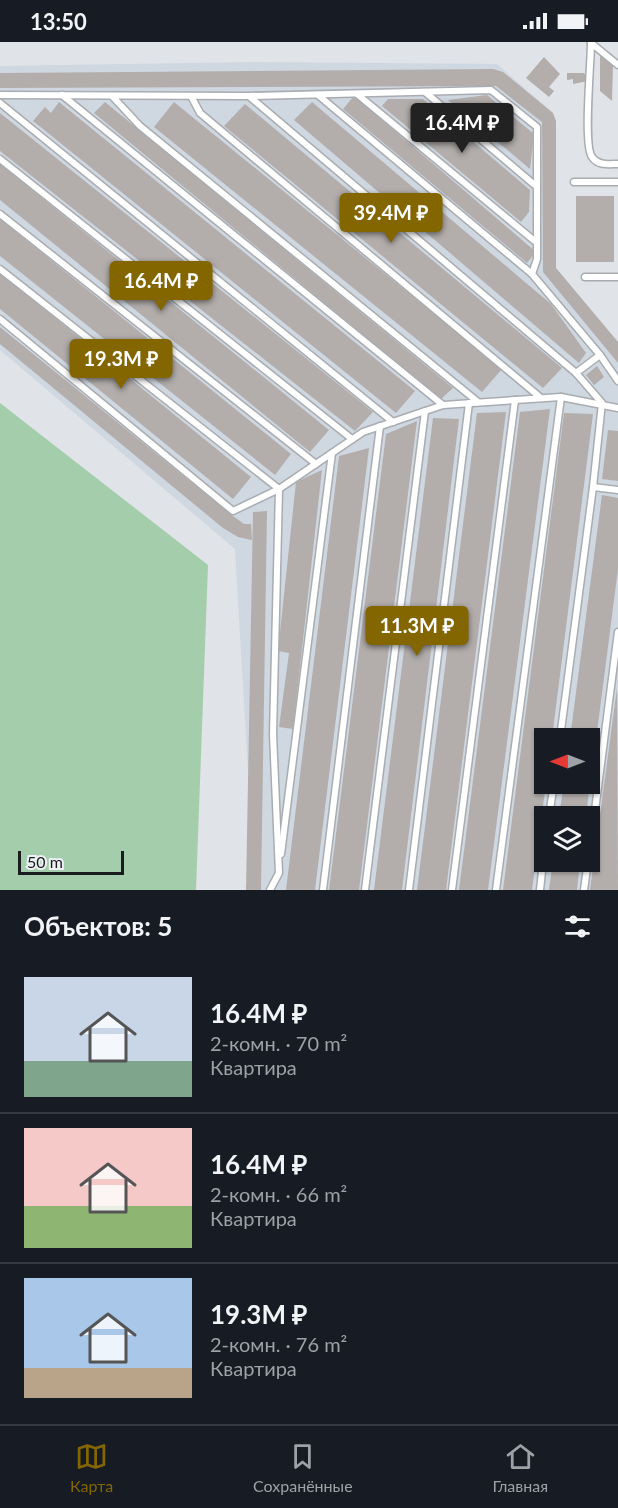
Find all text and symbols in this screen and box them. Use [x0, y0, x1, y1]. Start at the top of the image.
text: 13:50 [30, 8, 87, 35]
pin: 16.4M ₽ [407, 103, 517, 154]
text: 16.4M ₽ [425, 110, 499, 134]
pin: 39.4M ₽ [336, 193, 446, 244]
text: 39.4M ₽ [354, 200, 428, 224]
pin: 16.4M ₽ [106, 261, 216, 312]
text: 16.4M ₽ [124, 268, 198, 292]
pin: 19.3M ₽ [66, 339, 176, 390]
text: 19.3M ₽ [84, 346, 158, 370]
pin: 11.3M ₽ [362, 606, 472, 657]
text: 11.3M ₽ [380, 613, 454, 637]
north arrow [534, 728, 600, 794]
map controls [534, 728, 600, 872]
button: layers [534, 806, 600, 872]
scale bar [18, 848, 124, 876]
text: 50 m [27, 852, 63, 871]
text: Объектов: 5 [24, 910, 172, 942]
icon: filters [561, 910, 594, 943]
text: 16.4M ₽ [210, 997, 307, 1029]
icon: home [72, 1001, 144, 1073]
text: 2-комн. · 70 m² [210, 1031, 347, 1055]
text: Квартира [210, 1055, 297, 1079]
text: 16.4M ₽ [210, 1148, 307, 1180]
icon: home [72, 1152, 144, 1224]
text: 2-комн. · 66 m² [210, 1182, 347, 1206]
text: Квартира [210, 1206, 297, 1230]
text: 19.3M ₽ [210, 1298, 307, 1330]
icon: home [72, 1302, 144, 1374]
text: 2-комн. · 76 m² [210, 1332, 347, 1356]
text: Квартира [210, 1356, 297, 1380]
tab: Карта [70, 1440, 113, 1495]
tab: Сохранённые [253, 1440, 353, 1495]
tab: Главная [492, 1440, 548, 1495]

